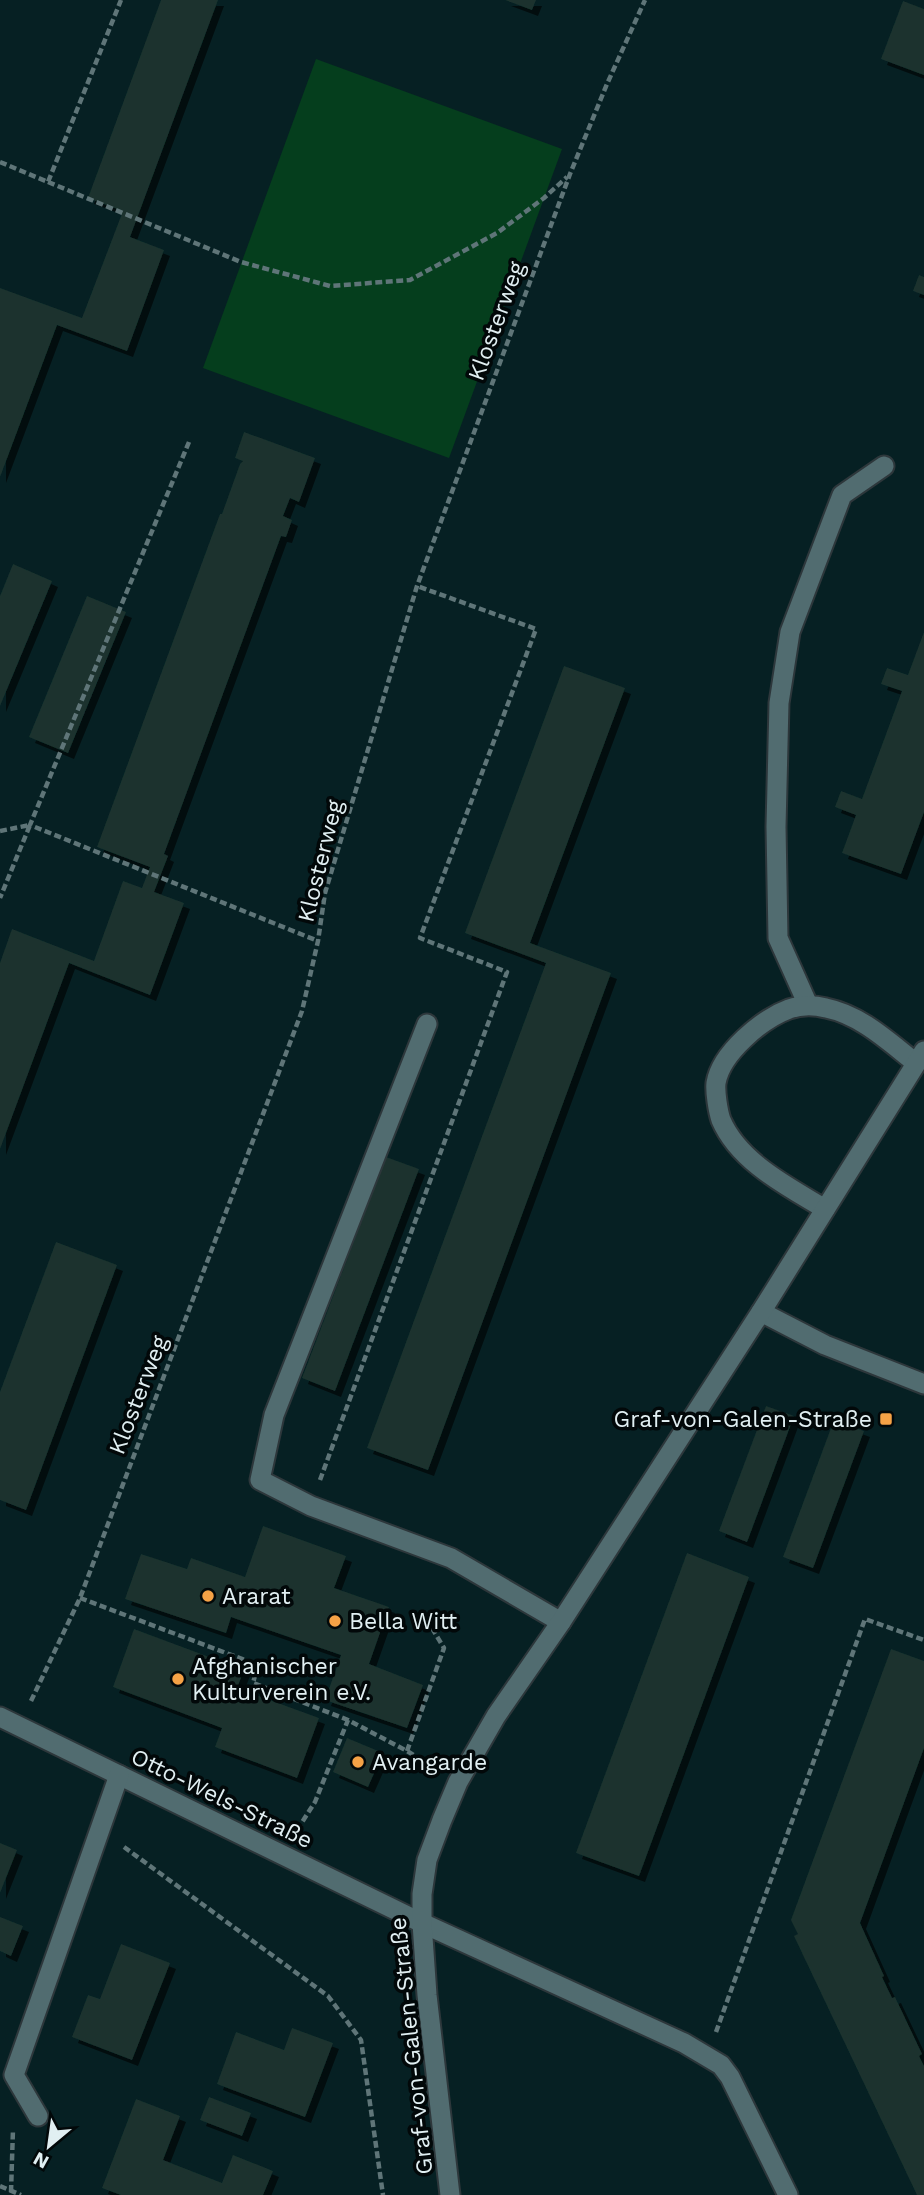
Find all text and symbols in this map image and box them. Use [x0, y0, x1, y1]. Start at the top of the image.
street label: Klosterweg [462, 257, 531, 384]
street label: Klosterweg [292, 797, 349, 925]
street label: Klosterweg [104, 1331, 174, 1458]
place label: Graf-von-Galen-Straße [614, 1406, 872, 1433]
marker: Graf-von-Galen-Straße [878, 1411, 894, 1427]
place label: Ararat [222, 1583, 291, 1610]
marker: Ararat [200, 1588, 216, 1604]
place label: Bella Witt [349, 1608, 458, 1635]
marker: Bella Witt [327, 1613, 343, 1629]
place label: Afghanischer Kulturverein e.V. [192, 1653, 371, 1706]
marker: Afghanischer Kulturverein e.V. [170, 1671, 186, 1687]
street label: Otto-Wels-Straße [127, 1743, 317, 1854]
place label: Avangarde [372, 1749, 487, 1776]
marker: Avangarde [350, 1754, 366, 1770]
street label: Graf-von-Galen-Straße [385, 1916, 438, 2176]
north arrow [14, 2111, 84, 2181]
text: N [29, 2147, 53, 2174]

